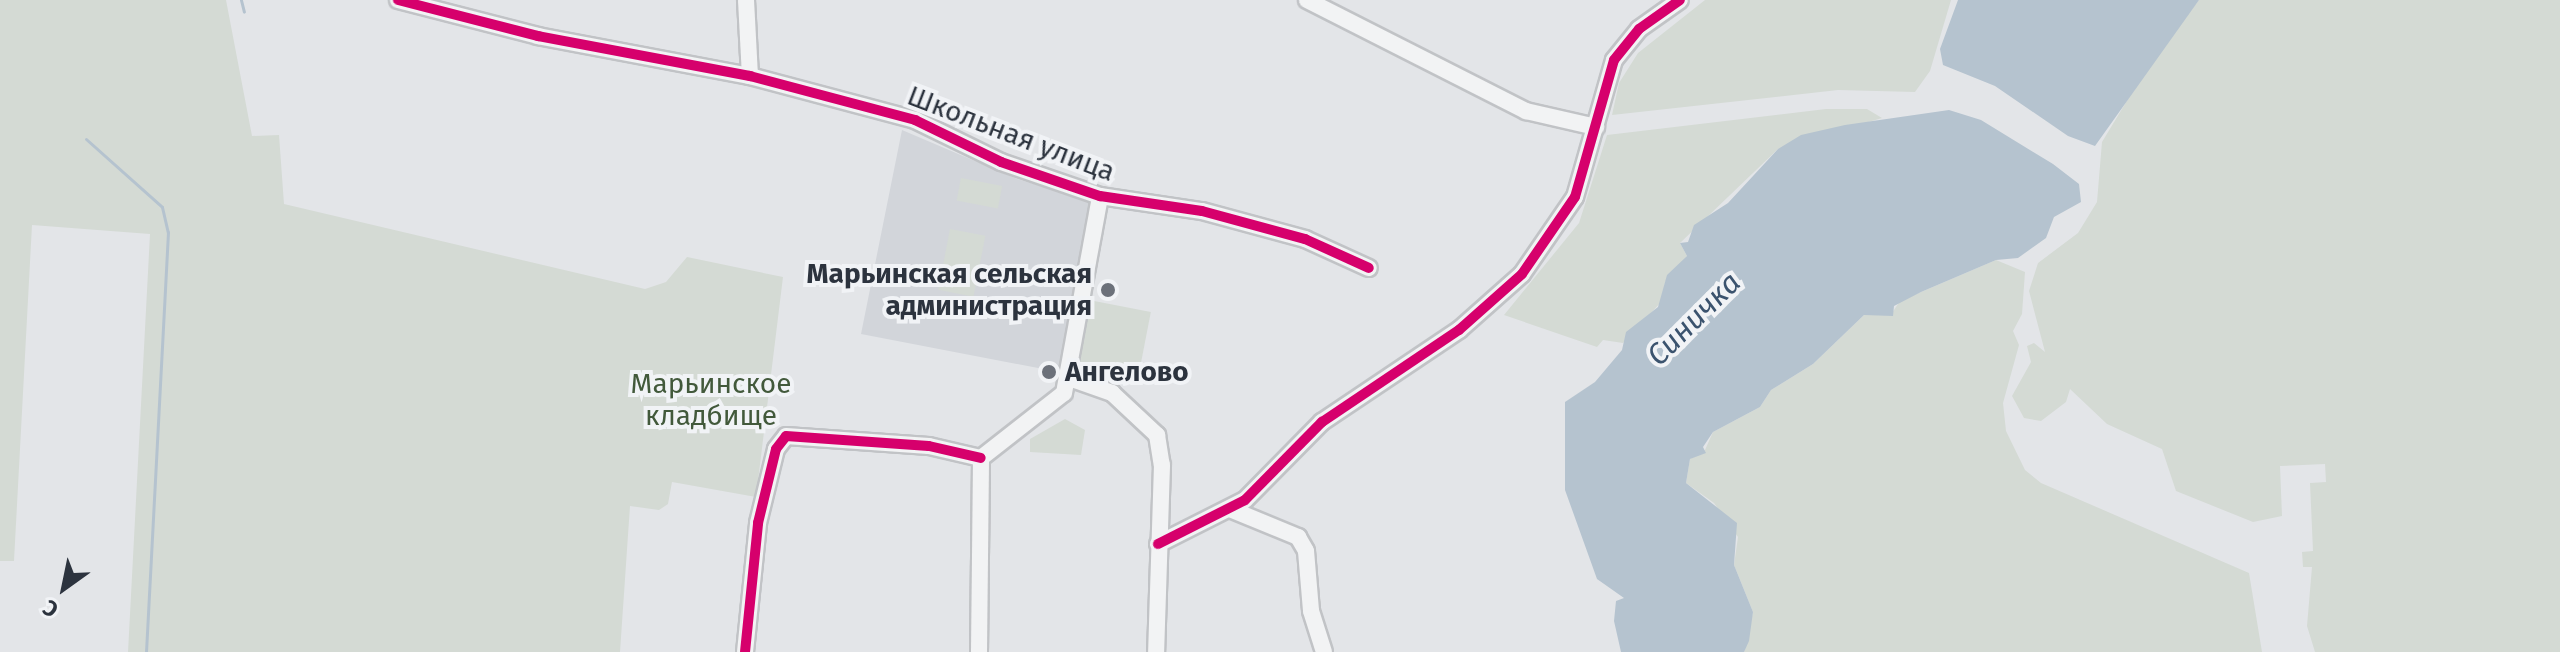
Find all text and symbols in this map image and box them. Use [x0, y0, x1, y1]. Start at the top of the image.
street label: Школьная улица [903, 79, 1119, 189]
place label: Марьинская сельская администрация [807, 257, 1092, 323]
water label: Синичка [1640, 265, 1748, 373]
marker: Марьинская сельская администрация [1099, 281, 1117, 299]
place label: Ангелово [1065, 355, 1189, 389]
marker: Ангелово [1040, 363, 1058, 381]
park label: Марьинское кладбище [631, 367, 791, 433]
north arrow [24, 548, 104, 628]
text: С [38, 594, 63, 623]

